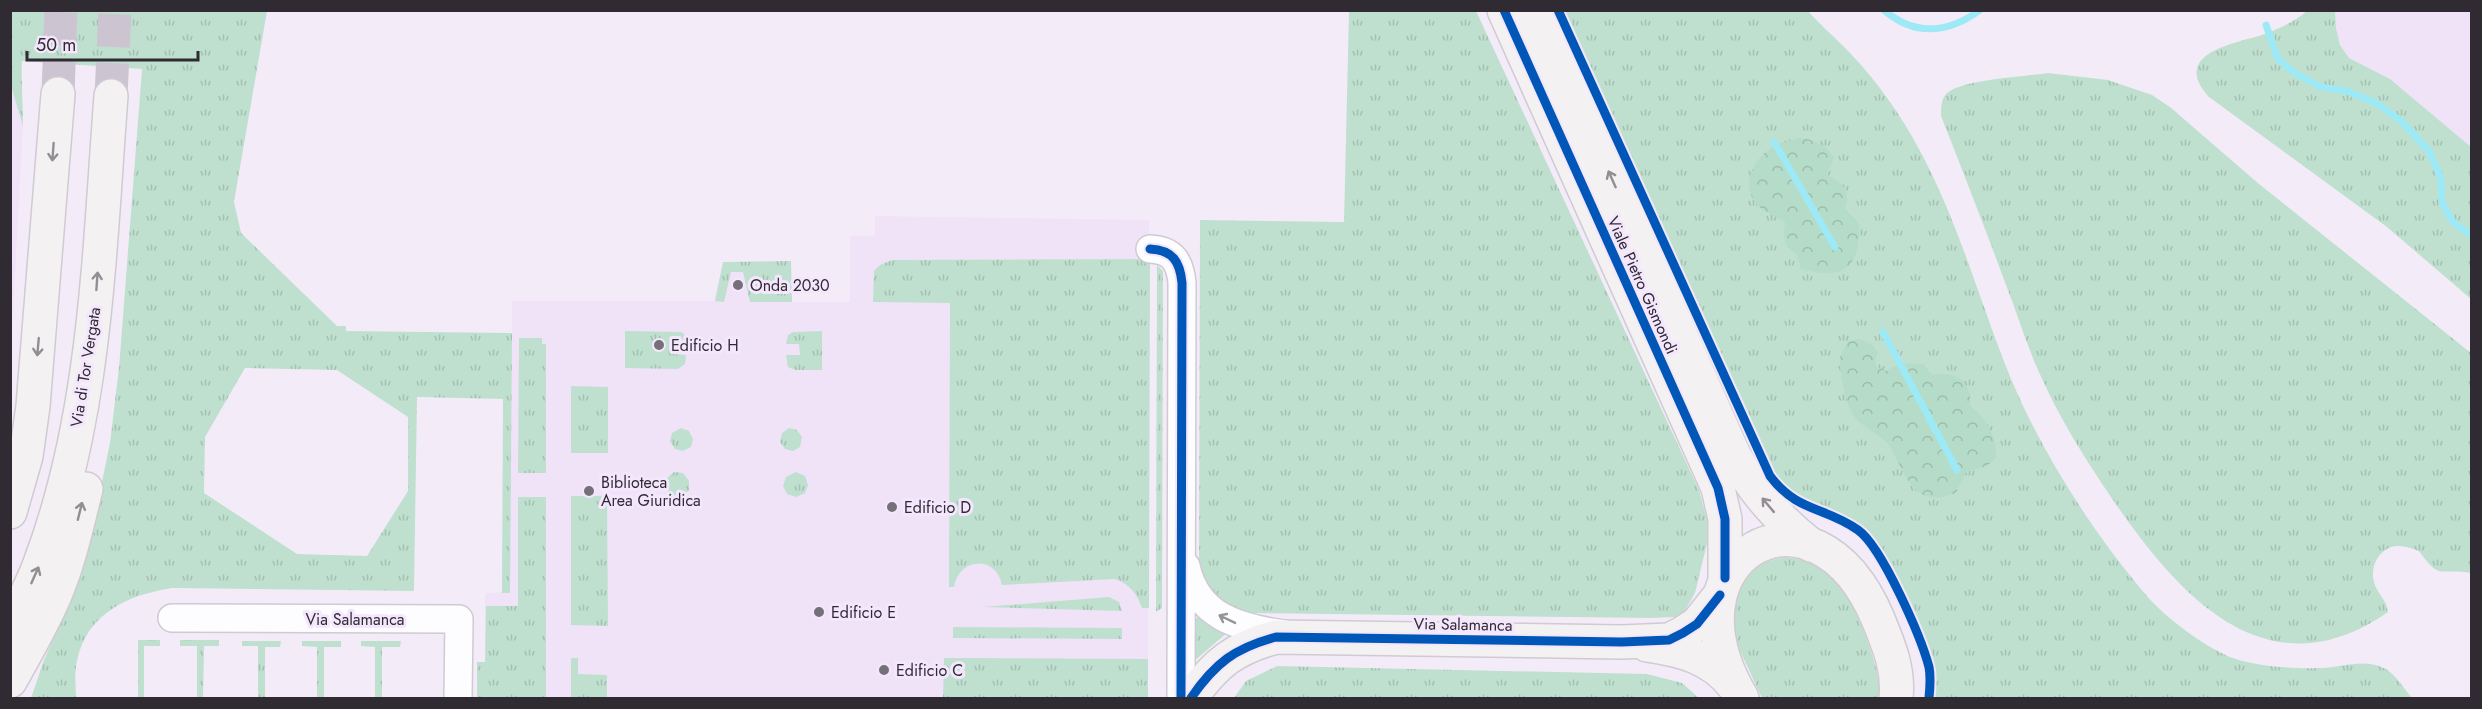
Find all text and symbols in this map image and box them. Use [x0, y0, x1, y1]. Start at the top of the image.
scale bar [27, 24, 198, 62]
text: 50 m [36, 32, 76, 58]
one-way arrow [47, 142, 58, 162]
one-way arrow [1606, 170, 1617, 188]
street label: Viale Pietro Gismondi [1602, 213, 1683, 358]
one-way arrow [91, 271, 102, 291]
place label: Onda 2030 [750, 274, 830, 297]
marker: Onda 2030 [731, 278, 745, 292]
street label: Via di Tor Vergata [65, 305, 106, 429]
place label: Edificio H [671, 334, 739, 357]
one-way arrow [32, 336, 43, 356]
marker: Edificio H [652, 338, 666, 352]
place label: Biblioteca Area Giuridica [601, 471, 701, 512]
marker: Biblioteca Area Giuridica [582, 484, 596, 498]
place label: Edificio D [904, 496, 971, 519]
one-way arrow [1762, 497, 1775, 513]
marker: Edificio D [885, 500, 899, 514]
one-way arrow [75, 502, 87, 521]
one-way arrow [30, 566, 42, 584]
place label: Edificio E [831, 601, 896, 624]
marker: Edificio E [812, 605, 826, 619]
street label: Via Salamanca [306, 608, 404, 631]
one-way arrow [1218, 612, 1236, 624]
street label: Via Salamanca [1413, 612, 1513, 637]
place label: Edificio C [896, 659, 963, 682]
marker: Edificio C [877, 663, 891, 677]

